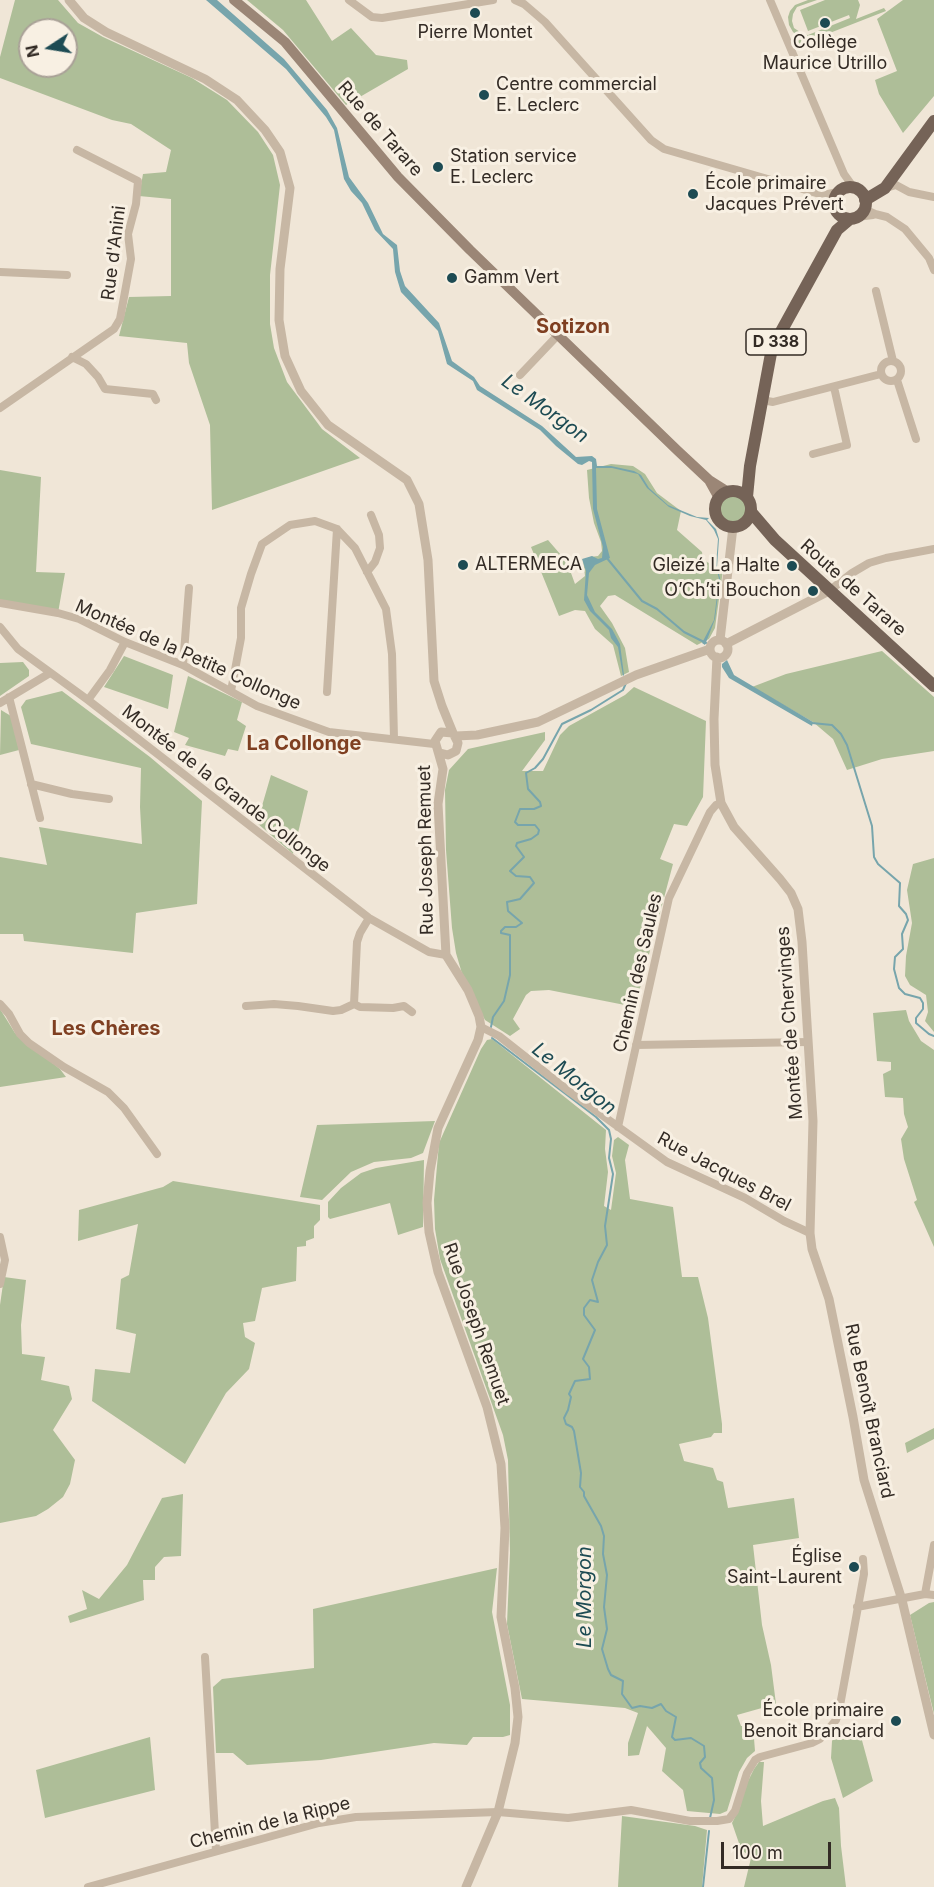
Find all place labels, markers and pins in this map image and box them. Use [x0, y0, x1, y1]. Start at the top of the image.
marker: Pierre Montet [468, 6, 482, 20]
marker: Collège Maurice Utrillo [818, 16, 832, 30]
place label: Pierre Montet [417, 22, 533, 44]
place label: Collège Maurice Utrillo [763, 32, 887, 74]
place label: Centre commercial E. Leclerc [496, 74, 657, 116]
marker: Centre commercial E. Leclerc [477, 88, 491, 102]
place label: Station service E. Leclerc [450, 146, 577, 188]
marker: Station service E. Leclerc [431, 160, 445, 174]
place label: École primaire Jacques Prévert [705, 173, 844, 216]
marker: École primaire Jacques Prévert [686, 187, 700, 201]
place label: Gamm Vert [464, 267, 559, 289]
marker: Gamm Vert [445, 271, 459, 285]
place label: ALTERMECA [475, 554, 582, 576]
place label: Gleizé La Halte [652, 555, 780, 577]
marker: ALTERMECA [456, 558, 470, 572]
marker: Gleizé La Halte [785, 559, 799, 573]
place label: O’Ch’ti Bouchon [664, 580, 801, 602]
marker: O’Ch’ti Bouchon [806, 584, 820, 598]
place label: Église Saint-Laurent [727, 1546, 842, 1588]
marker: Église Saint-Laurent [847, 1560, 861, 1574]
place label: École primaire Benoit Branciard [743, 1700, 884, 1742]
marker: École primaire Benoit Branciard [889, 1714, 903, 1728]

